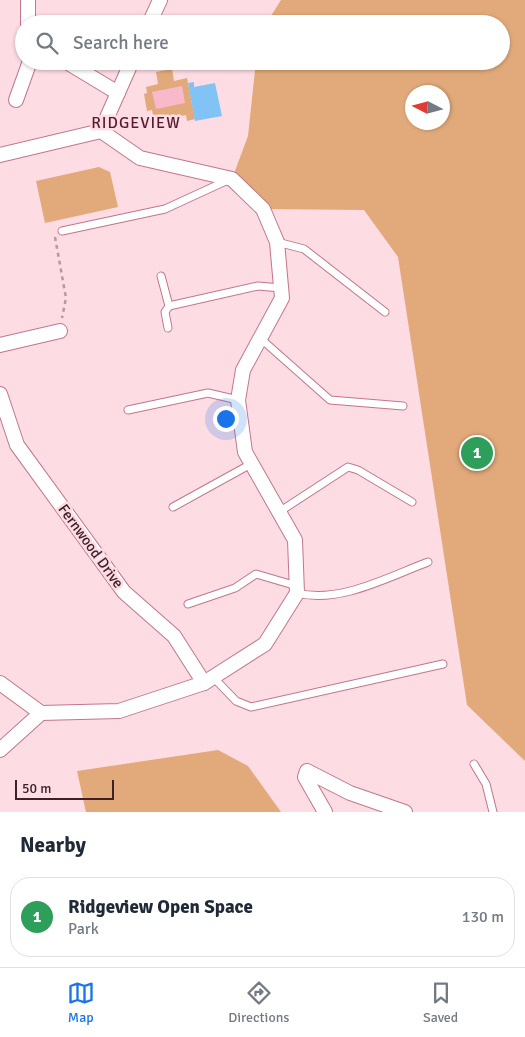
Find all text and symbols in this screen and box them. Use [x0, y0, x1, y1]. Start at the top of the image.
search box [15, 15, 510, 70]
icon: search [33, 29, 61, 57]
text: Search here [73, 31, 169, 55]
north arrow [405, 85, 450, 130]
district label: RIDGEVIEW [91, 113, 181, 133]
your location [213, 406, 239, 432]
pin: 1 [461, 434, 493, 472]
street label: Fernwood Drive [54, 500, 128, 592]
scale bar [15, 777, 114, 800]
text: 50 m [22, 780, 51, 797]
text: Nearby [20, 832, 86, 858]
text: Ridgeview Open Space [68, 895, 253, 919]
text: 1 [33, 907, 41, 927]
text: 130 m [462, 907, 504, 927]
text: Park [68, 919, 99, 939]
tab: Map [67, 979, 95, 1026]
tab: Directions [228, 979, 289, 1026]
tab: Saved [423, 979, 458, 1026]

